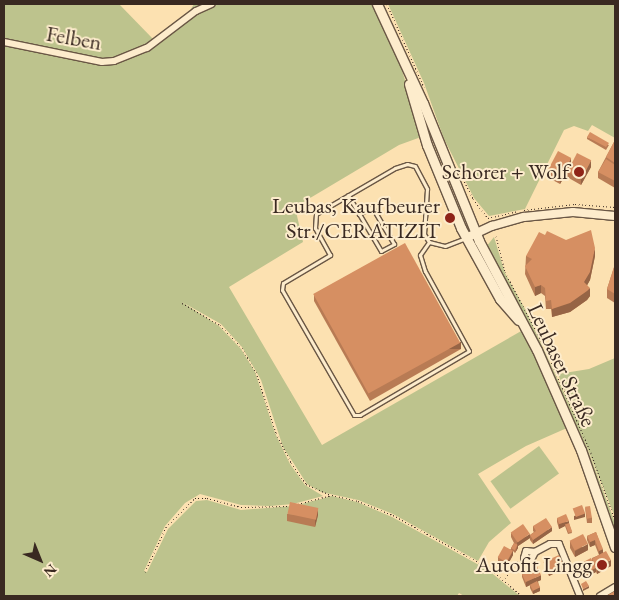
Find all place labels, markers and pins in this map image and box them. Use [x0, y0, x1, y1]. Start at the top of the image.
place label: Schorer + Wolf [442, 159, 569, 185]
marker: Schorer + Wolf [573, 166, 585, 178]
place label: Leubas, Kaufbeurer Str./CERATIZIT [272, 192, 440, 244]
marker: Leubas, Kaufbeurer Str./CERATIZIT [444, 212, 456, 224]
place label: Autofit Lingg [476, 552, 592, 578]
marker: Autofit Lingg [596, 559, 608, 571]

